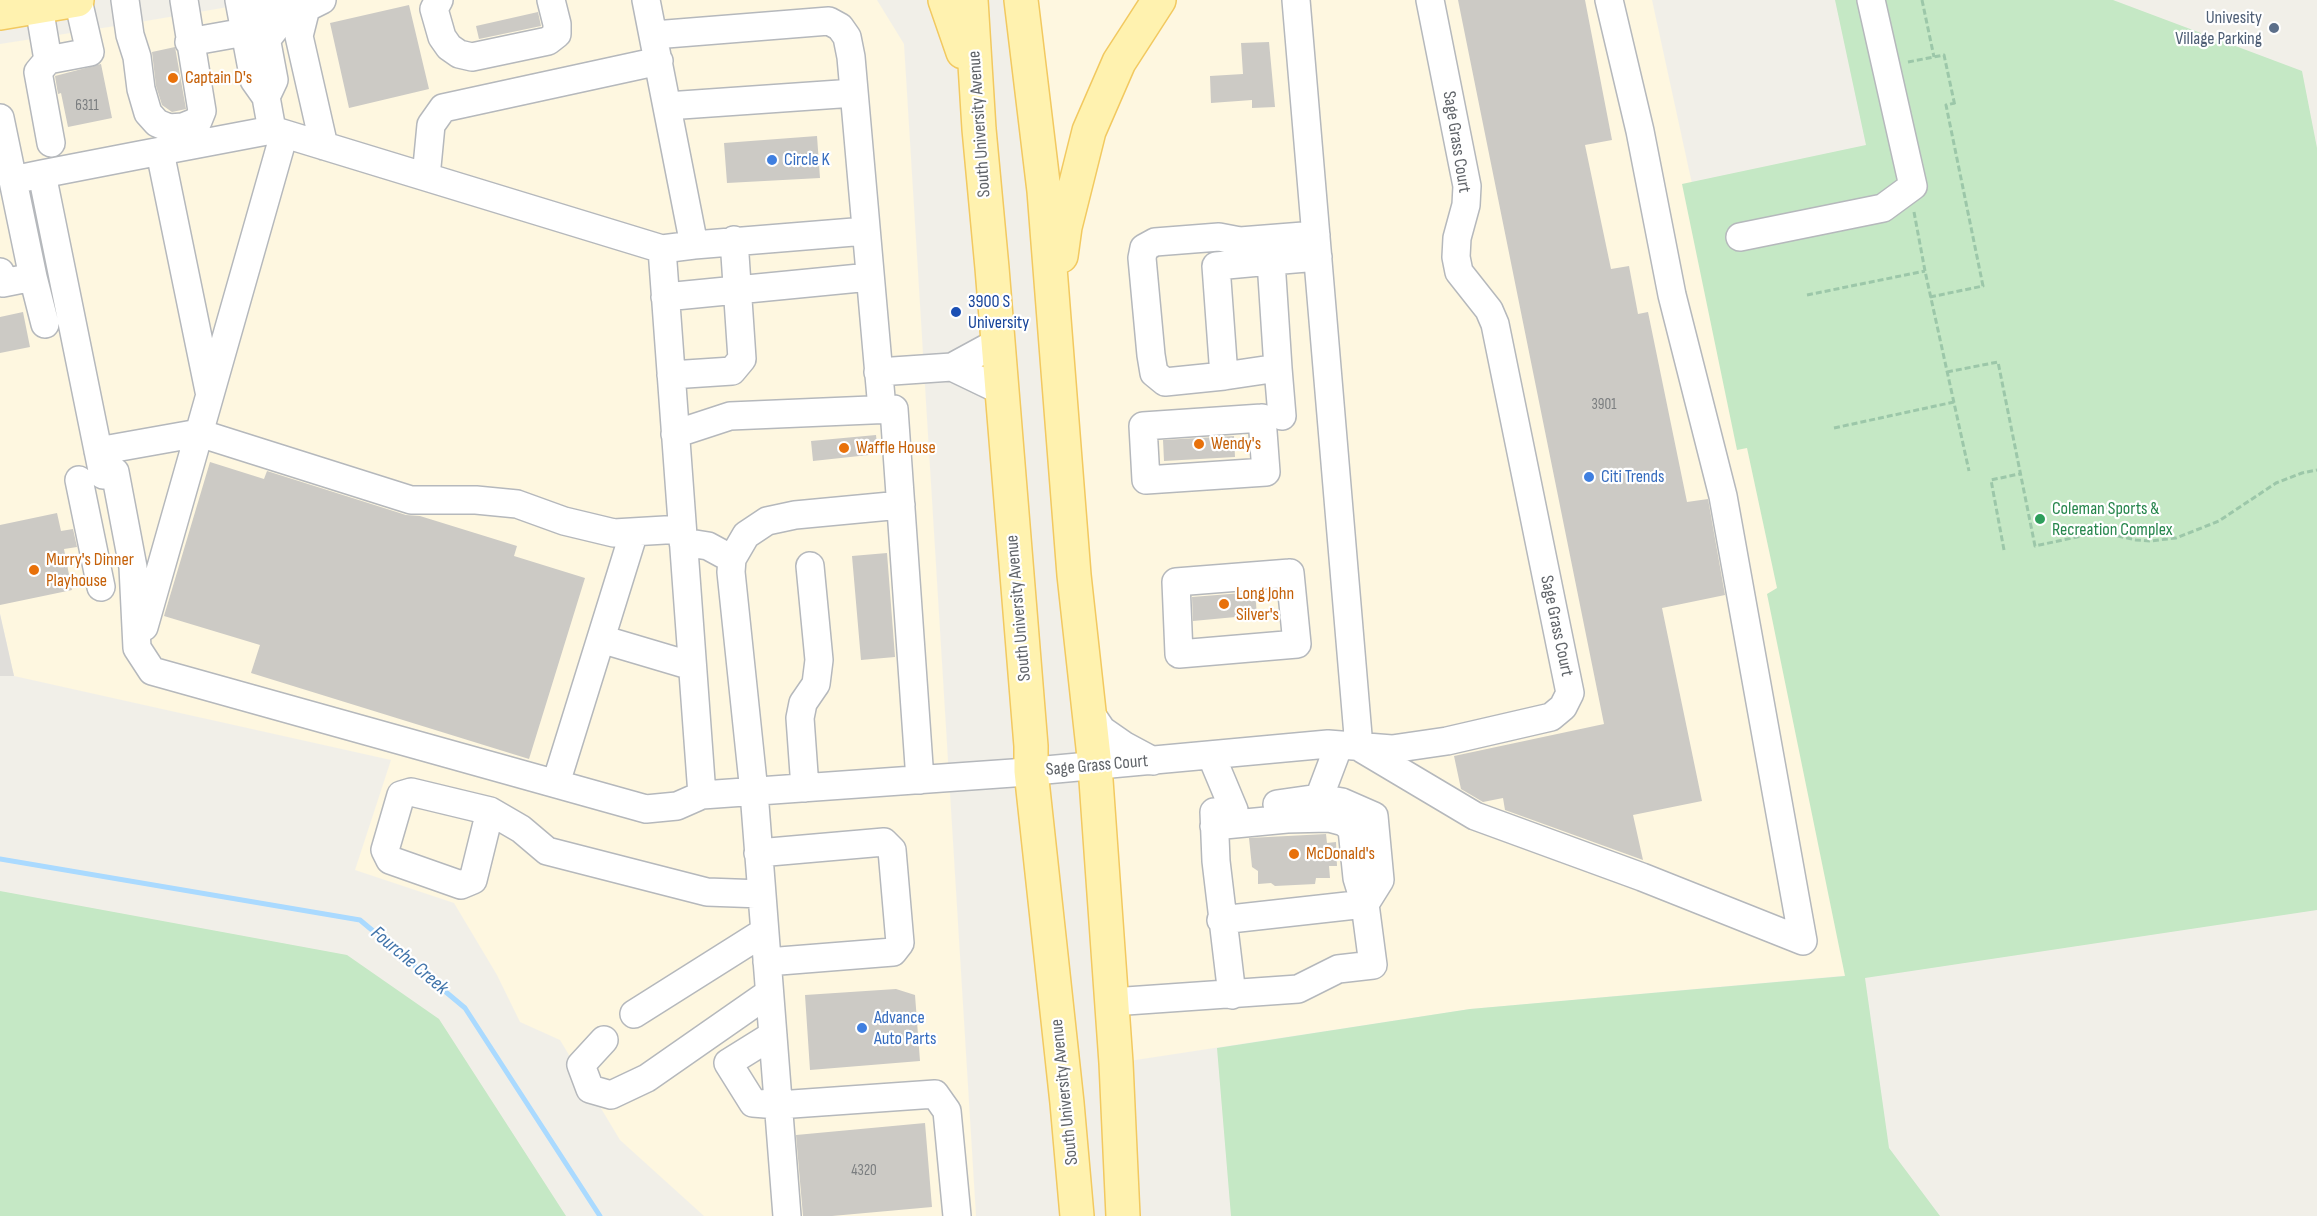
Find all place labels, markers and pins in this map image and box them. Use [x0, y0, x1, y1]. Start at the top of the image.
place label: Univesity Village Parking [2175, 7, 2262, 50]
marker: Univesity Village Parking [2267, 21, 2281, 35]
place label: Captain D's [185, 67, 252, 89]
marker: Captain D's [166, 71, 180, 85]
place label: Circle K [784, 149, 830, 171]
marker: Circle K [765, 153, 779, 167]
place label: 3900 S University [968, 291, 1029, 334]
marker: 3900 S University [949, 305, 963, 319]
place label: Wendy's [1211, 433, 1261, 455]
place label: Waffle House [856, 437, 936, 459]
marker: Wendy's [1192, 437, 1206, 451]
marker: Waffle House [837, 441, 851, 455]
place label: Citi Trends [1601, 466, 1665, 488]
marker: Citi Trends [1582, 470, 1596, 484]
place label: Coleman Sports & Recreation Complex [2052, 498, 2173, 540]
marker: Coleman Sports & Recreation Complex [2033, 512, 2047, 526]
place label: Murry's Dinner Playhouse [46, 549, 134, 592]
marker: Murry's Dinner Playhouse [27, 563, 41, 577]
place label: Long John Silver's [1236, 583, 1294, 626]
marker: Long John Silver's [1217, 597, 1231, 611]
place label: McDonald's [1306, 843, 1375, 865]
marker: McDonald's [1287, 847, 1301, 861]
place label: Advance Auto Parts [874, 1007, 936, 1050]
marker: Advance Auto Parts [855, 1021, 869, 1035]

